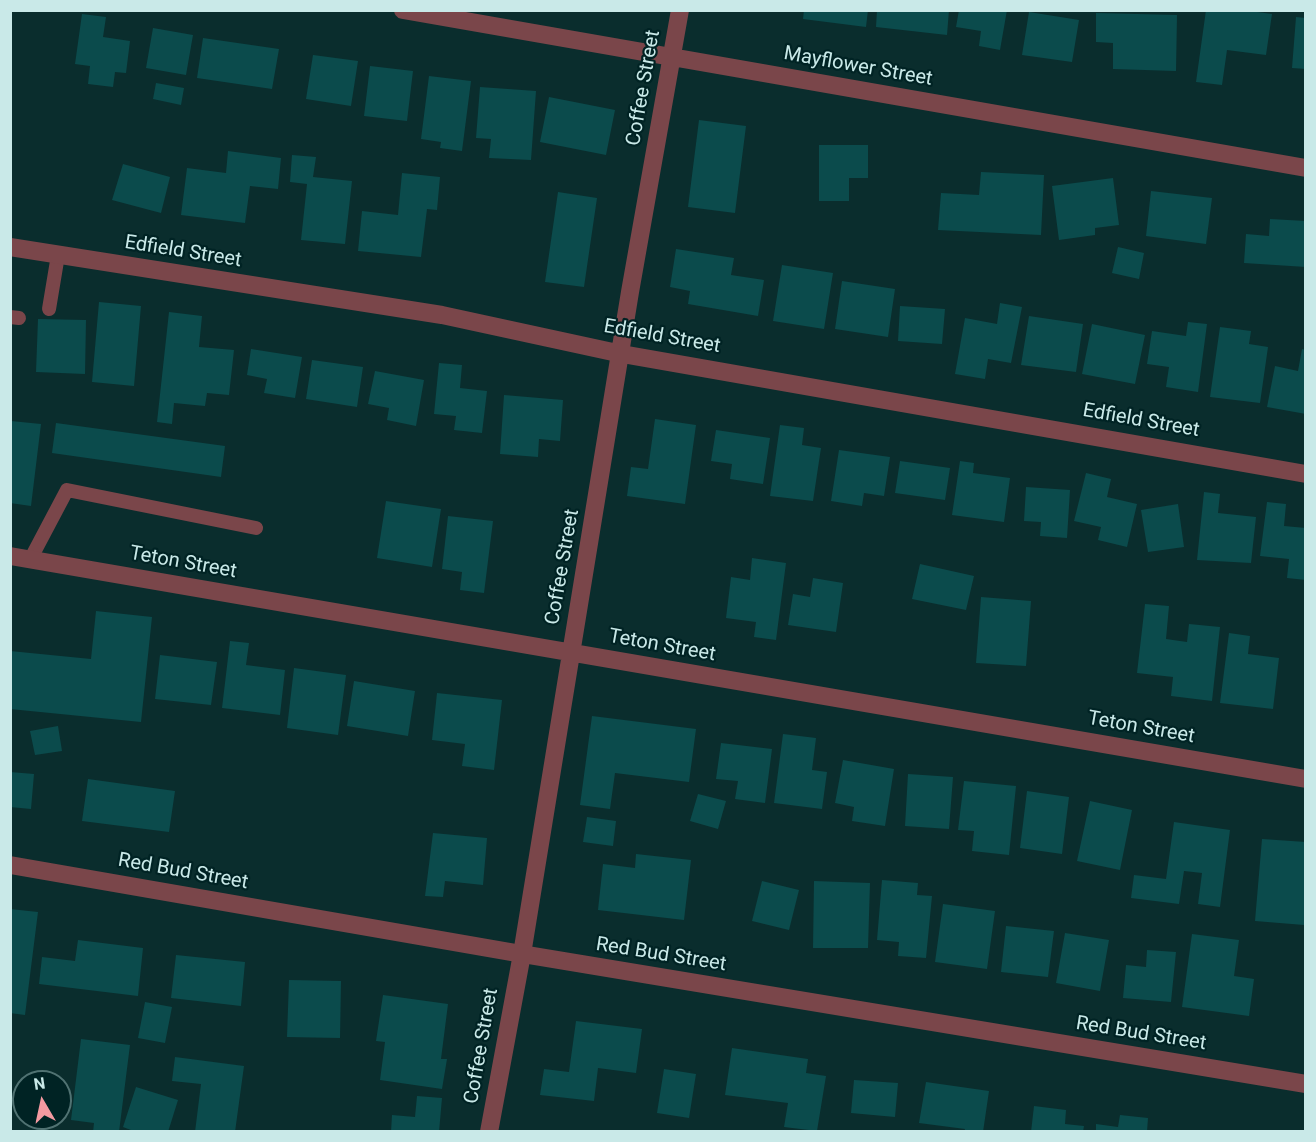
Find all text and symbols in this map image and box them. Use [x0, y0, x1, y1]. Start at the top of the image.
street label: Coffee Street [622, 28, 666, 148]
street label: Mayflower Street [782, 42, 934, 92]
street label: Edfield Street [123, 231, 243, 273]
street label: Edfield Street [602, 315, 722, 359]
street label: Edfield Street [1081, 399, 1201, 443]
street label: Coffee Street [541, 507, 585, 627]
street label: Teton Street [128, 542, 238, 584]
street label: Teton Street [607, 625, 717, 667]
street label: Teton Street [1086, 707, 1196, 749]
street label: Red Bud Street [116, 849, 250, 895]
street label: Red Bud Street [594, 933, 728, 977]
street label: Coffee Street [460, 986, 504, 1106]
street label: Red Bud Street [1074, 1012, 1208, 1056]
north arrow [12, 1070, 72, 1130]
text: N [32, 1073, 46, 1094]

